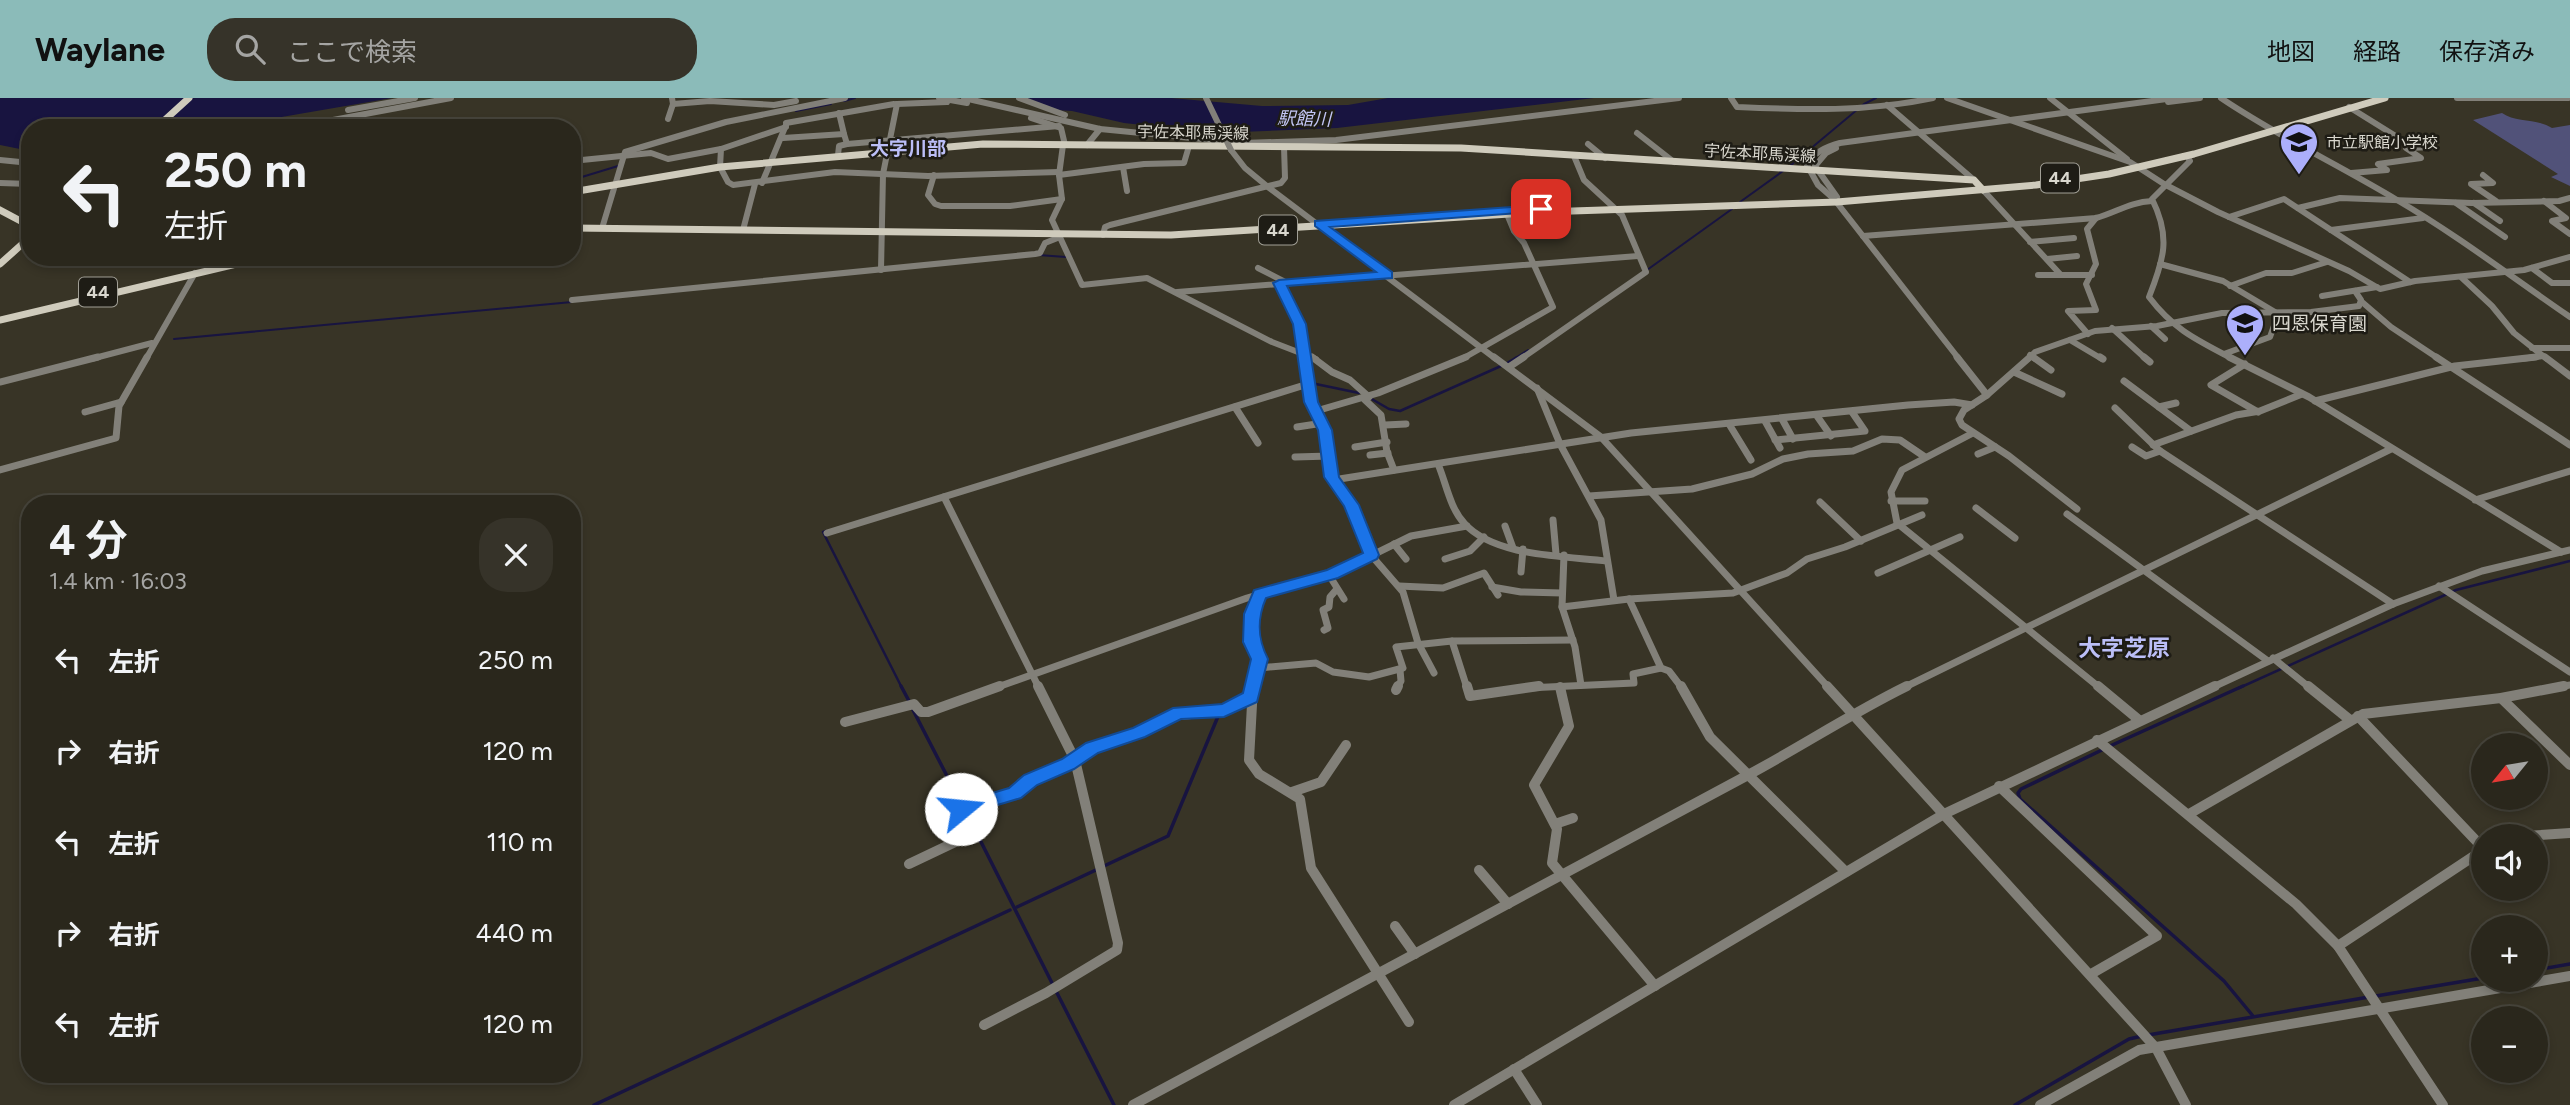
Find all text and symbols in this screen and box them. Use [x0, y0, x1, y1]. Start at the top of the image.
search box [207, 18, 697, 81]
text: Waylane [35, 30, 165, 69]
icon: search [231, 30, 269, 68]
text: ここで検索 [287, 36, 417, 68]
text: 地図 [2267, 37, 2315, 66]
text: 経路 [2353, 37, 2401, 66]
text: 保存済み [2439, 37, 2535, 66]
water label: 駅館川 [1277, 108, 1333, 131]
school or university icon: 市立駅館小学校 [2278, 121, 2320, 176]
street label: 宇佐本耶馬渓線 [1137, 122, 1249, 143]
place label: 市立駅館小学校 [2326, 133, 2438, 152]
district label: 大字川部 [870, 137, 946, 160]
text: 250 m [164, 140, 307, 199]
street label: 宇佐本耶馬渓線 [1704, 141, 1816, 166]
icon: left [49, 147, 140, 238]
road number: 44 [2041, 164, 2079, 192]
pin [1511, 179, 1571, 239]
icon: arrive [1522, 190, 1560, 228]
text: 左折 [164, 207, 228, 245]
road number: 44 [1259, 216, 1297, 244]
road number: 44 [79, 278, 117, 307]
school or university icon: 四恩保育園 [2224, 302, 2266, 357]
place label: 四恩保育園 [2272, 312, 2367, 335]
text: 4 分 [49, 515, 128, 566]
button: close [479, 518, 553, 592]
text: 1.4 km · 16:03 [49, 567, 187, 595]
district label: 大字芝原 [2078, 634, 2170, 662]
icon: left [49, 641, 87, 679]
text: 250 m [478, 644, 553, 676]
text: 左折 [108, 646, 160, 678]
icon: right [49, 732, 87, 770]
north arrow [2471, 733, 2548, 810]
map controls [2471, 733, 2548, 1083]
text: 120 m [483, 735, 553, 767]
text: 右折 [108, 737, 160, 769]
position arrow [924, 772, 998, 846]
icon: left [49, 823, 87, 861]
button: sound [2471, 824, 2548, 901]
text: 110 m [486, 826, 553, 858]
text: 左折 [108, 828, 160, 860]
icon: right [49, 914, 87, 952]
button: + [2471, 915, 2548, 992]
text: 440 m [475, 917, 553, 949]
text: 右折 [108, 919, 160, 951]
icon: left [49, 1005, 87, 1043]
button: − [2471, 1006, 2548, 1083]
text: 120 m [483, 1008, 553, 1040]
text: 左折 [108, 1010, 160, 1042]

